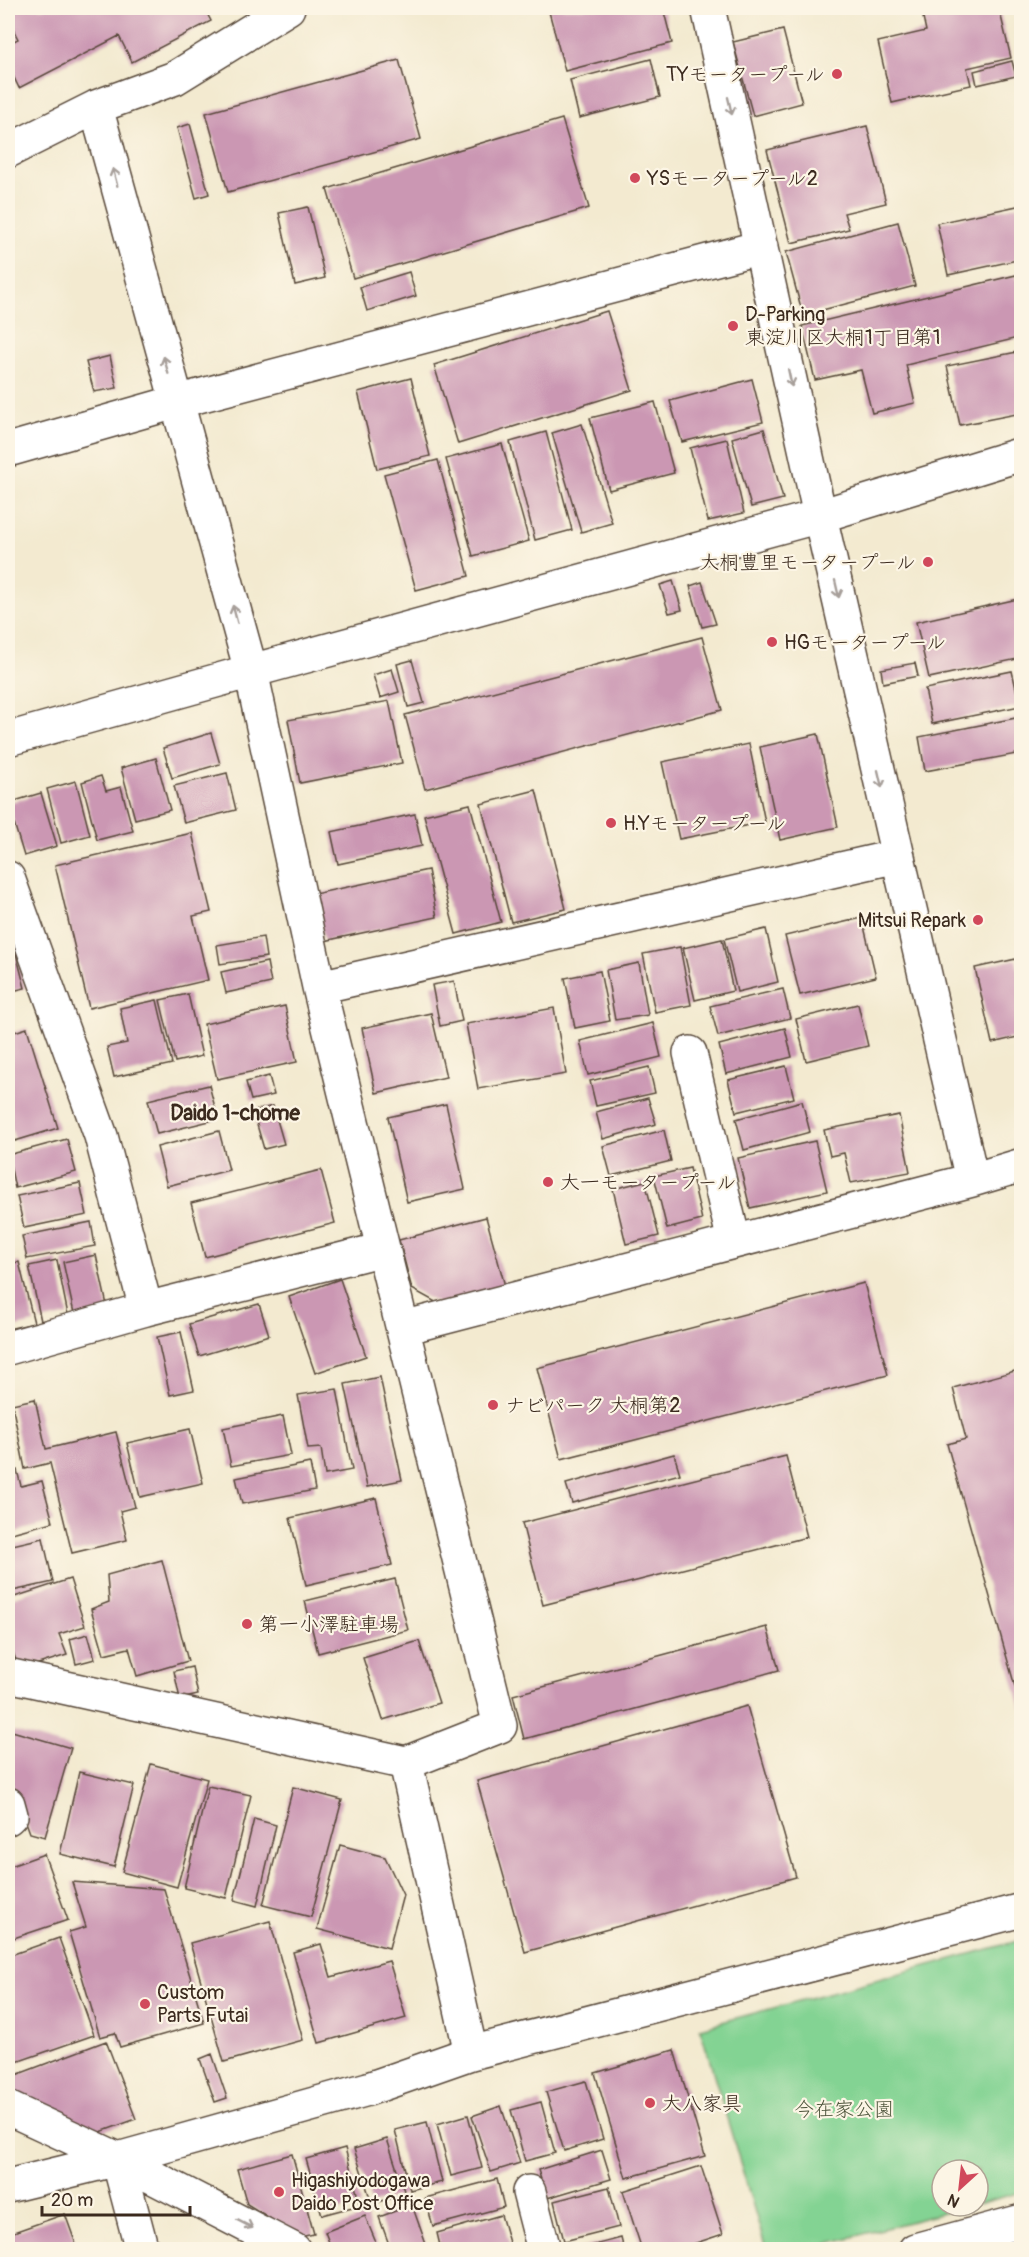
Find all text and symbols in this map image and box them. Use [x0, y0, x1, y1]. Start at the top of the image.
place label: TYモータープール [666, 62, 825, 87]
marker: TYモータープール [830, 67, 844, 81]
one-way arrow [724, 96, 736, 115]
place label: YSモータープール2 [646, 166, 818, 191]
one-way arrow [109, 168, 120, 187]
marker: YSモータープール2 [628, 171, 642, 185]
place label: D-Parking 東淀川区大桐1丁目第1 [745, 302, 941, 350]
marker: D-Parking 東淀川区大桐1丁目第1 [726, 319, 740, 333]
one-way arrow [160, 356, 172, 375]
one-way arrow [785, 368, 796, 387]
place label: 大桐豊里モータープール [700, 550, 916, 575]
marker: 大桐豊里モータープール [921, 555, 935, 569]
one-way arrow [832, 579, 843, 598]
one-way arrow [229, 605, 240, 624]
place label: HGモータープール [784, 630, 946, 655]
marker: HGモータープール [765, 635, 779, 649]
one-way arrow [875, 769, 887, 788]
place label: H.Yモータープール [623, 811, 786, 836]
marker: H.Yモータープール [604, 816, 618, 830]
place label: Mitsui Repark [858, 908, 967, 933]
marker: Mitsui Repark [971, 913, 985, 927]
district label: Daido 1-chome [170, 1100, 300, 1127]
place label: 大一モータープール [560, 1170, 736, 1195]
marker: 大一モータープール [541, 1175, 555, 1189]
place label: ナビパーク 大桐第2 [505, 1393, 681, 1418]
marker: ナビパーク 大桐第2 [486, 1398, 500, 1412]
place label: 第一小澤駐車場 [259, 1612, 399, 1637]
marker: 第一小澤駐車場 [240, 1617, 254, 1631]
place label: Custom Parts Futai [157, 1980, 248, 2028]
marker: Custom Parts Futai [138, 1997, 152, 2011]
place label: 大八家具 [662, 2091, 742, 2116]
marker: 大八家具 [643, 2096, 657, 2110]
park label: 今在家公園 [794, 2097, 894, 2122]
north arrow [930, 2158, 990, 2218]
place label: Higashiyodogawa Daido Post Office [291, 2168, 433, 2216]
scale bar [42, 2179, 190, 2217]
marker: Higashiyodogawa Daido Post Office [272, 2185, 286, 2199]
text: 20 m [51, 2189, 93, 2212]
text: N [944, 2189, 963, 2212]
one-way arrow [235, 2219, 253, 2230]

